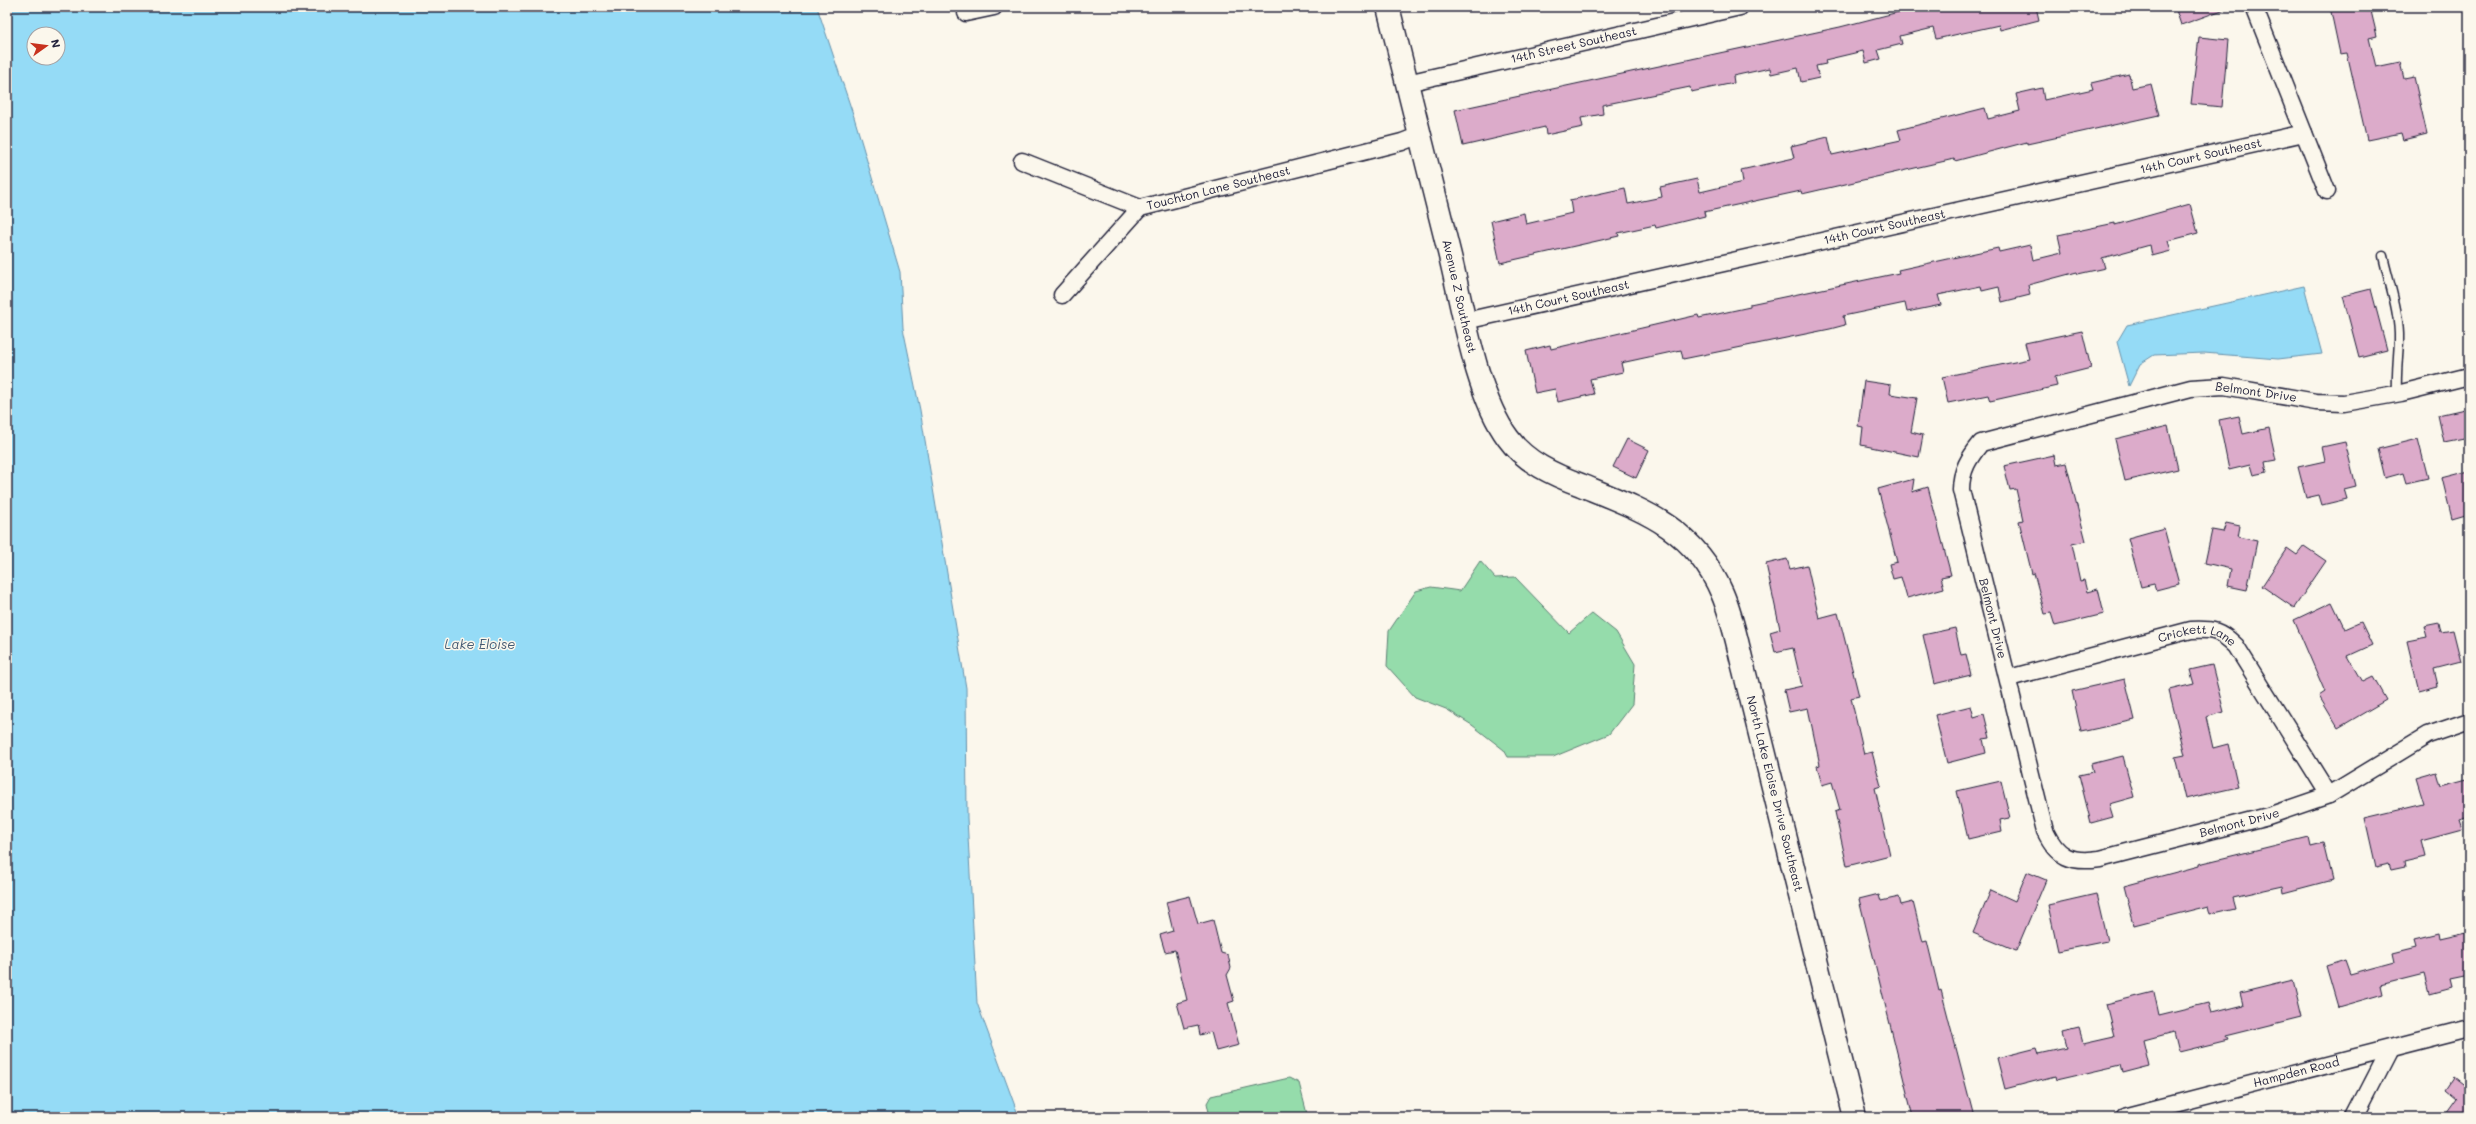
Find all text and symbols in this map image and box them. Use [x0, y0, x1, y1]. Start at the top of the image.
street label: 14th Street Southeast [1509, 22, 1638, 66]
north arrow [26, 26, 66, 66]
text: N [48, 38, 64, 49]
street label: 14th Court Southeast [2138, 134, 2263, 177]
street label: Touchton Lane Southeast [1145, 161, 1292, 213]
street label: 14th Court Southeast [1822, 205, 1947, 247]
street label: Avenue Z Southeast [1439, 238, 1481, 355]
street label: 14th Court Southeast [1506, 275, 1631, 318]
street label: Belmont Drive [2214, 377, 2298, 405]
street label: Belmont Drive [1976, 576, 2011, 660]
street label: Crickett Lane [2156, 621, 2240, 649]
water label: Lake Eloise [445, 635, 515, 652]
street label: North Lake Eloise Drive Southeast [1744, 694, 1808, 893]
street label: Belmont Drive [2197, 804, 2281, 840]
street label: Hampden Road [2251, 1053, 2341, 1090]

